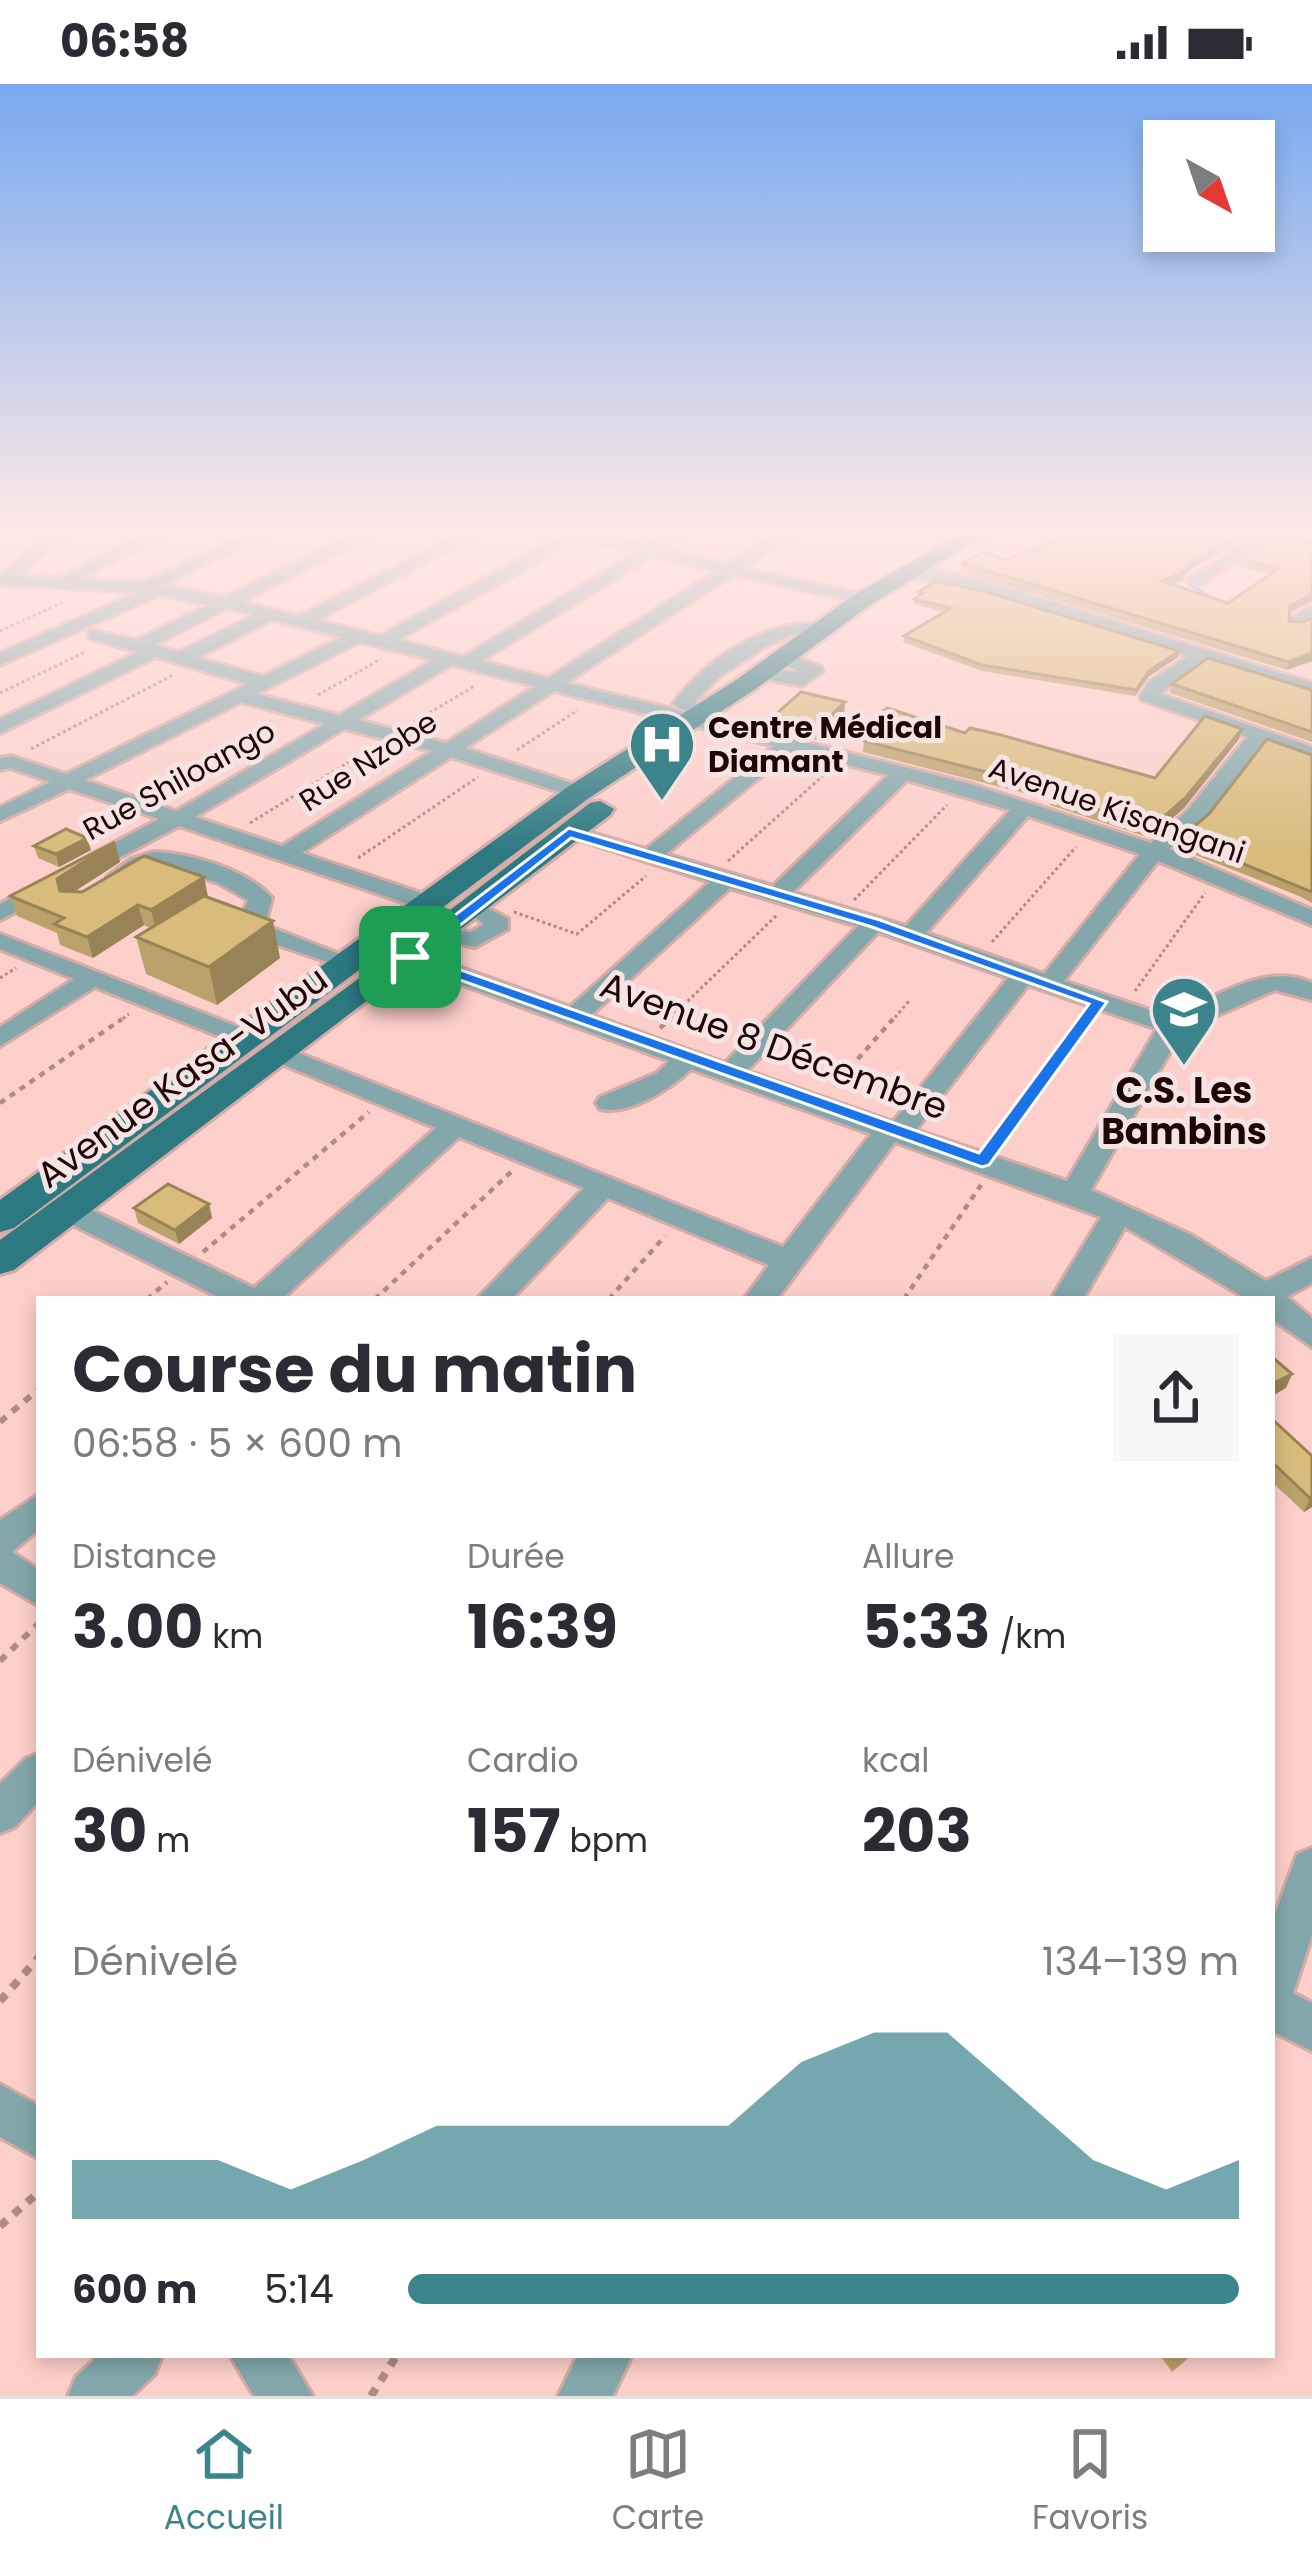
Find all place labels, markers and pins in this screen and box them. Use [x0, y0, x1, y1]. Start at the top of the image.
place label: Centre Médical Diamant [708, 706, 942, 783]
hospital icon: Centre Médical Diamant [627, 709, 697, 803]
pin [359, 906, 461, 1008]
school or university icon: C.S. Les Bambins [1149, 974, 1219, 1068]
place label: C.S. Les Bambins [1101, 1065, 1267, 1157]

